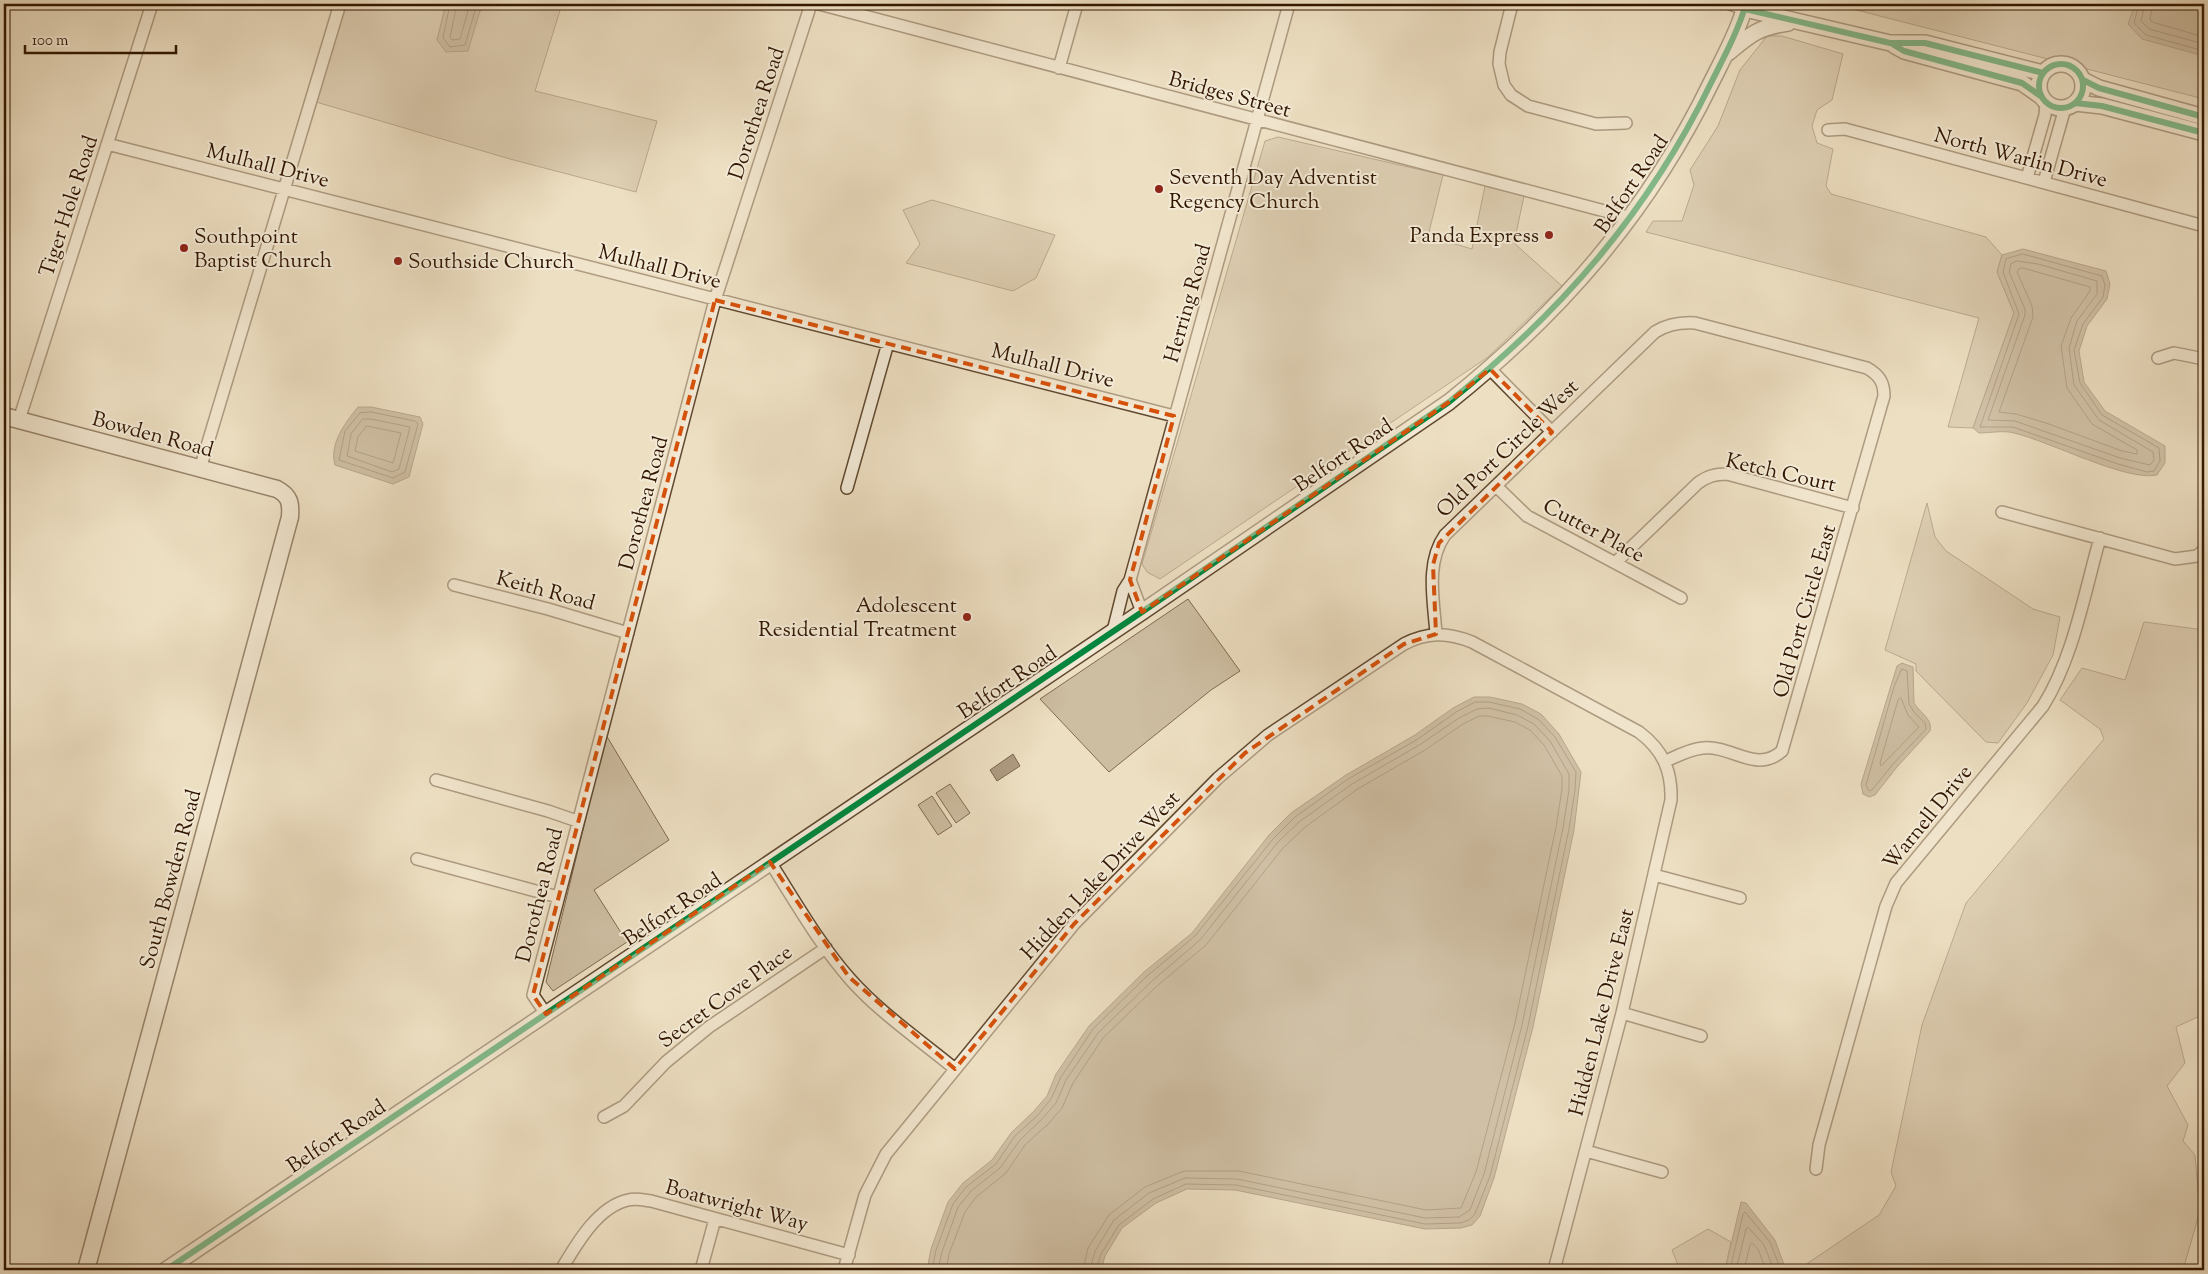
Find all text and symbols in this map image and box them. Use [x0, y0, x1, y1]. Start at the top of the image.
scale bar [25, 22, 176, 54]
text: 100 m [32, 31, 69, 52]
street label: Dorothea Road [722, 43, 794, 184]
street label: Bridges Street [1165, 65, 1294, 127]
street label: North Warlin Drive [1930, 121, 2110, 196]
street label: Belfort Road [1588, 129, 1677, 241]
street label: Tiger Hole Road [33, 132, 107, 281]
street label: Mulhall Drive [203, 137, 332, 197]
place label: Seventh Day Adventist Regency Church [1169, 164, 1377, 218]
marker: Seventh Day Adventist Regency Church [1153, 183, 1165, 195]
place label: Panda Express [1410, 222, 1539, 252]
place label: Southpoint Baptist Church [194, 223, 332, 277]
marker: Panda Express [1543, 229, 1555, 241]
street label: Mulhall Drive [595, 238, 724, 298]
street label: Herring Road [1158, 241, 1220, 366]
marker: Southpoint Baptist Church [178, 242, 190, 254]
place label: Southside Church [408, 248, 574, 278]
marker: Southside Church [392, 255, 404, 267]
street label: Mulhall Drive [988, 337, 1117, 397]
street label: Old Port Circle West [1430, 373, 1586, 526]
street label: Bowden Road [88, 405, 217, 467]
street label: Belfort Road [1289, 412, 1400, 501]
street label: Dorothea Road [613, 433, 677, 574]
street label: Ketch Court [1722, 447, 1839, 501]
street label: Cutter Place [1537, 492, 1649, 571]
street label: Old Port Circle East [1767, 521, 1845, 702]
street label: Keith Road [493, 564, 598, 620]
place label: Adolescent Residential Treatment [758, 592, 957, 646]
marker: Adolescent Residential Treatment [961, 611, 973, 623]
street label: Belfort Road [953, 639, 1064, 728]
street label: Warnell Drive [1877, 759, 1980, 877]
street label: Hidden Lake Drive West [1015, 785, 1188, 968]
street label: South Bowden Road [134, 786, 210, 973]
street label: Dorothea Road [510, 825, 572, 966]
street label: Belfort Road [618, 866, 729, 955]
street label: Hidden Lake Drive East [1563, 906, 1643, 1119]
street label: Secret Cove Place [653, 939, 799, 1057]
street label: Belfort Road [282, 1093, 393, 1182]
street label: Boatwright Way [662, 1173, 812, 1241]

